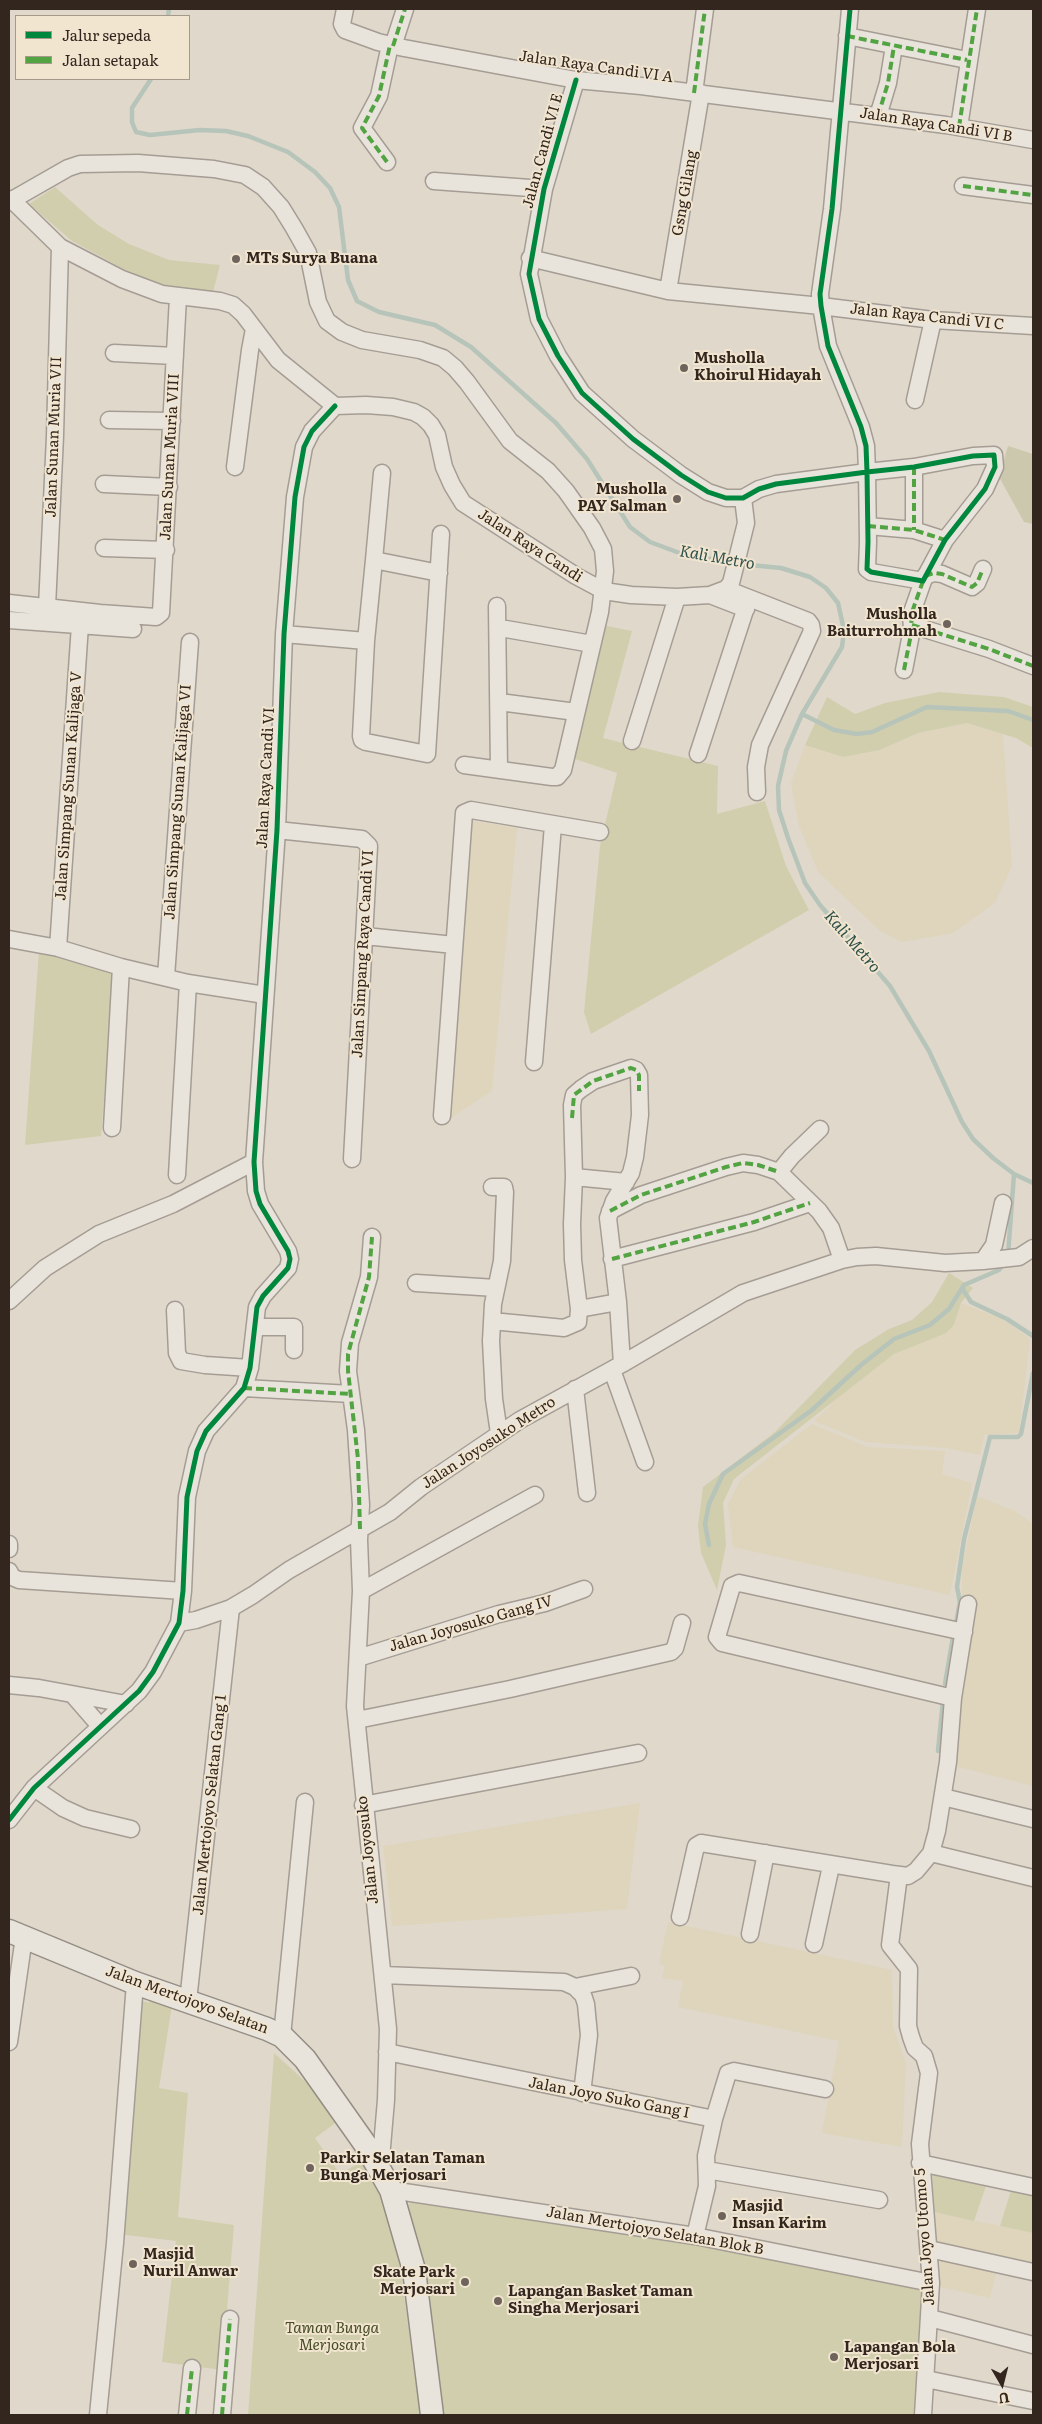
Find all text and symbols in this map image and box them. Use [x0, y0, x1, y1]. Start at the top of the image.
legend [15, 15, 190, 80]
text: Jalur sepeda [62, 23, 151, 46]
street label: Jalan Raya Candi VI A [518, 47, 674, 87]
text: Jalan setapak [62, 48, 158, 71]
street label: Jalan.Candi VI E [519, 92, 567, 210]
street label: Jalan Raya Candi VI B [858, 104, 1014, 146]
street label: Gsng Gilang [669, 149, 701, 237]
place label: MTs Surya Buana [246, 250, 378, 268]
marker: MTs Surya Buana [230, 253, 242, 265]
street label: Jalan Raya Candi VI C [849, 300, 1005, 334]
place label: Musholla Khoirul Hidayah [694, 350, 821, 385]
street label: Jalan Sunan Muria VII [42, 356, 66, 518]
marker: Musholla Khoirul Hidayah [678, 362, 690, 374]
street label: Jalan Sunan Muria VIII [157, 373, 183, 541]
place label: Musholla PAY Salman [578, 481, 667, 516]
marker: Musholla PAY Salman [671, 493, 683, 505]
street label: Jalan Raya Candi [474, 505, 586, 587]
water label: Kali Metro [678, 542, 756, 574]
place label: Musholla Baiturrohmah [827, 606, 937, 641]
marker: Musholla Baiturrohmah [941, 618, 953, 630]
street label: Jalan Simpang Sunan Kalijaga V [52, 671, 86, 901]
street label: Jalan Simpang Sunan Kalijaga VI [161, 684, 195, 920]
street label: Jalan Raya Candi VI [253, 707, 279, 849]
street label: Jalan Simpang Raya Candi VI [349, 849, 377, 1059]
water label: Kali Metro [820, 907, 884, 977]
street label: Jalan Joyosuko Metro [419, 1393, 559, 1493]
street label: Jalan Joyosuko Gang IV [387, 1592, 555, 1656]
street label: Jalan Mertojoyo Selatan Gang 1 [189, 1694, 231, 1916]
street label: Jalan Joyosuko [353, 1795, 383, 1905]
street label: Jalan Mertojoyo Selatan [103, 1962, 271, 2038]
street label: Jalan Joyo Suko Gang I [527, 2074, 691, 2122]
place label: Parkir Selatan Taman Bunga Merjosari [320, 2150, 485, 2185]
marker: Parkir Selatan Taman Bunga Merjosari [304, 2162, 316, 2174]
street label: Jalan Joyo Utomo 5 [911, 2167, 939, 2307]
place label: Masjid Insan Karim [732, 2198, 827, 2233]
street label: Jalan Mertojoyo Selatan Blok B [545, 2203, 765, 2259]
marker: Masjid Insan Karim [716, 2210, 728, 2222]
place label: Masjid Nuril Anwar [143, 2246, 238, 2281]
marker: Masjid Nuril Anwar [127, 2258, 139, 2270]
place label: Skate Park Merjosari [373, 2264, 455, 2299]
marker: Skate Park Merjosari [459, 2276, 471, 2288]
place label: Lapangan Basket Taman Singha Merjosari [508, 2283, 693, 2318]
marker: Lapangan Basket Taman Singha Merjosari [492, 2295, 504, 2307]
park label: Taman Bunga Merjosari [285, 2320, 379, 2355]
place label: Lapangan Bola Merjosari [844, 2339, 956, 2374]
marker: Lapangan Bola Merjosari [828, 2351, 840, 2363]
north arrow [977, 2359, 1027, 2409]
text: U [997, 2388, 1011, 2410]

